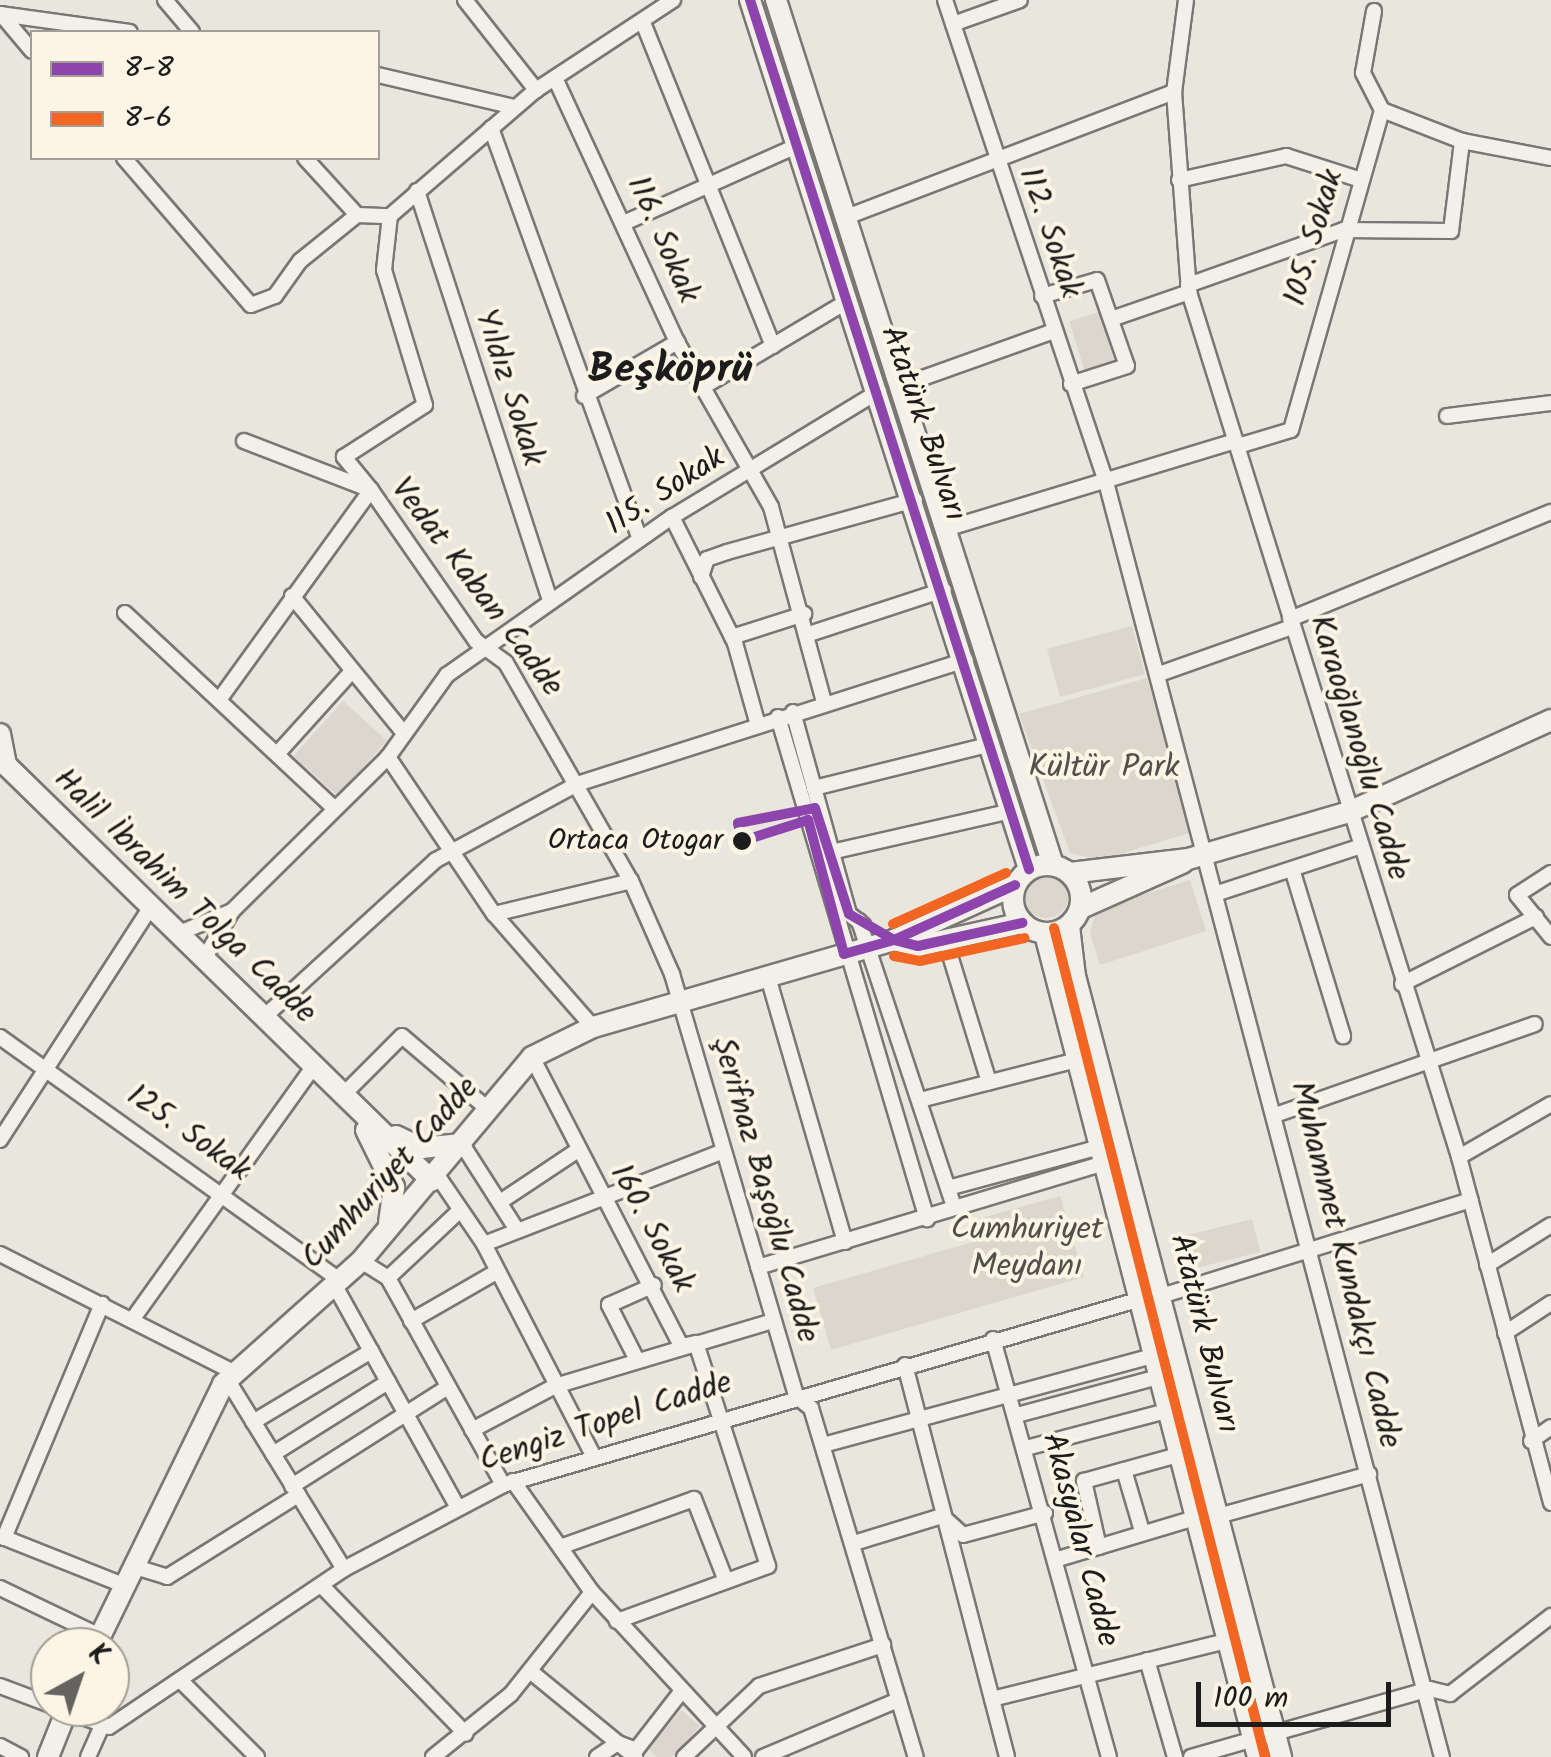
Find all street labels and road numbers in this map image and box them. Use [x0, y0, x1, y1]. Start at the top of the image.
street label: 112. Sokak [1009, 163, 1089, 303]
street label: 105. Sokak [1277, 165, 1353, 311]
street label: 116. Sokak [617, 171, 707, 309]
street label: Yıldız Sokak [465, 305, 551, 471]
street label: Atatürk Bulvarı [871, 321, 973, 527]
street label: 115. Sokak [599, 439, 733, 545]
street label: Vedat Kaban Cadde [381, 471, 571, 705]
street label: Karaoğlanoğlu Cadde [1299, 611, 1417, 885]
street label: Halil İbrahim Tolga Cadde [44, 761, 324, 1033]
street label: Şerifnaz Başoğlu Cadde [702, 1033, 826, 1347]
street label: Cumhuriyet Cadde [294, 1070, 488, 1278]
street label: 125. Sokak [119, 1077, 257, 1191]
street label: Muhammet Kundakçı Cadde [1280, 1078, 1408, 1452]
street label: 160. Sokak [600, 1158, 702, 1300]
street label: Atatürk Bulvarı [1160, 1230, 1246, 1438]
street label: Cengiz Topel Cadde [475, 1364, 737, 1482]
street label: Akasyalar Cadde [1032, 1429, 1126, 1651]

